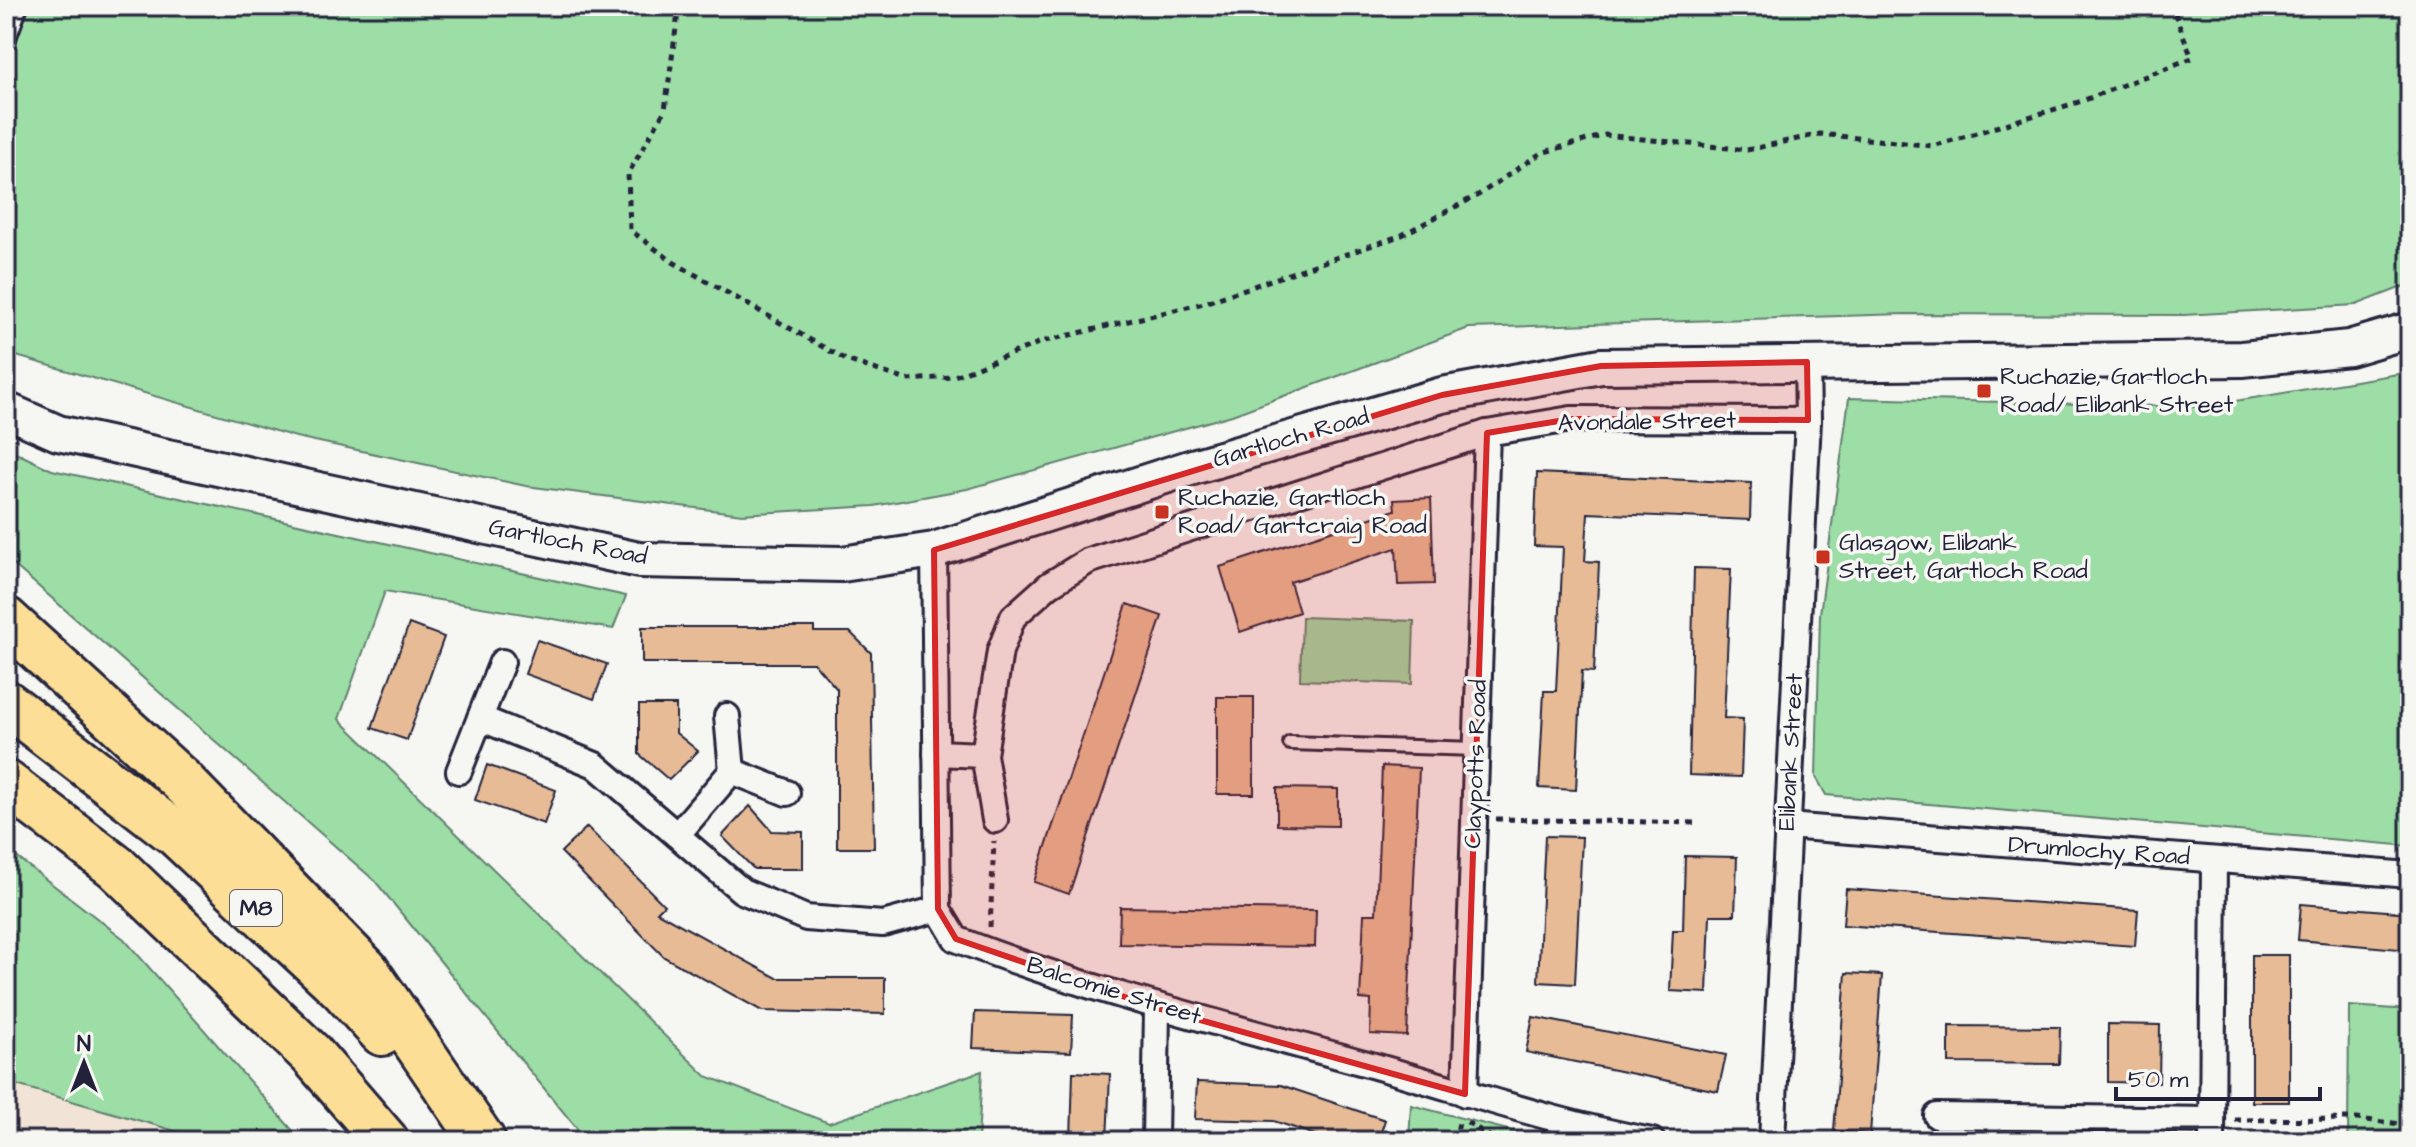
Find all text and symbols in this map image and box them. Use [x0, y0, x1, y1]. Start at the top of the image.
place label: Ruchazie, Gartloch Road/ Elibank Street [2000, 360, 2234, 422]
marker: Ruchazie, Gartloch Road/ Elibank Street [1975, 382, 1993, 400]
street label: Gartloch Road [1209, 399, 1373, 477]
street label: Avondale Street [1558, 403, 1737, 441]
place label: Ruchazie, Gartloch Road/ Gartcraig Road [1178, 481, 1427, 544]
marker: Ruchazie, Gartloch Road/ Gartcraig Road [1153, 503, 1171, 521]
street label: Gartloch Road [486, 510, 650, 574]
place label: Glasgow, Elibank Street, Gartloch Road [1839, 526, 2088, 588]
marker: Glasgow, Elibank Street, Gartloch Road [1814, 548, 1832, 566]
street label: Elibank Street [1770, 672, 1812, 832]
street label: Claypotts Road [1456, 679, 1497, 849]
street label: Drumlochy Road [2007, 828, 2191, 875]
road number: M8 [230, 890, 282, 926]
street label: Balcomie Street [1023, 948, 1206, 1034]
north arrow [44, 1023, 124, 1103]
text: N [77, 1029, 91, 1060]
scale bar [2116, 1051, 2320, 1101]
text: 50 m [2128, 1063, 2189, 1097]

